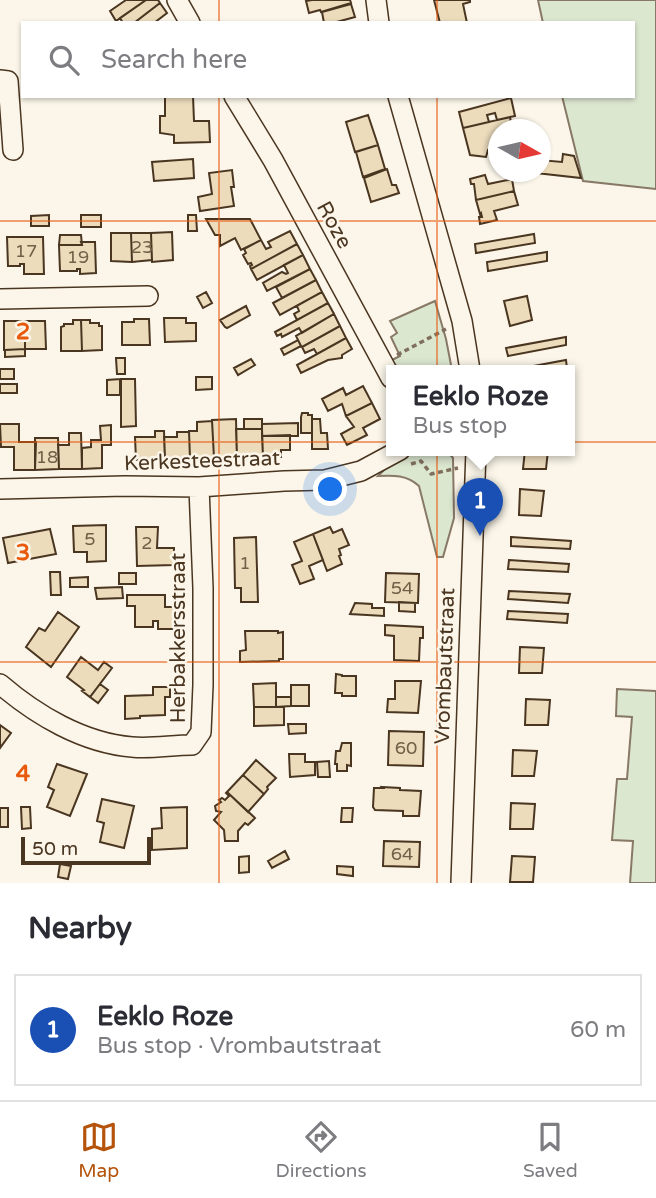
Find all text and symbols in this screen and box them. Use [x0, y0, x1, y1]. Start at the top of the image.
search box [21, 21, 635, 98]
icon: search [45, 41, 83, 79]
text: Search here [101, 44, 247, 75]
north arrow [488, 119, 551, 182]
street label: Roze [311, 197, 357, 253]
house number: 23 [131, 236, 153, 258]
house number: 17 [15, 240, 37, 262]
house number: 19 [67, 246, 89, 268]
text: 2 [16, 318, 30, 346]
popup [386, 365, 575, 456]
text: Eeklo Roze [412, 381, 549, 412]
text: Bus stop [412, 412, 507, 440]
house number: 18 [36, 446, 58, 468]
street label: Kerkesteestraat [124, 446, 280, 476]
your location [313, 472, 347, 506]
pin: 1 [457, 478, 503, 536]
house number: 5 [84, 528, 96, 550]
house number: 2 [141, 532, 153, 554]
text: 3 [16, 539, 30, 567]
house number: 1 [239, 552, 251, 574]
street label: Herbakkersstraat [166, 553, 191, 723]
house number: 54 [391, 577, 413, 599]
street label: Vrombautstraat [430, 587, 460, 745]
house number: 60 [395, 737, 417, 759]
text: 4 [16, 760, 31, 788]
scale bar [21, 834, 150, 866]
text: 50 m [32, 838, 78, 860]
house number: 64 [391, 843, 413, 865]
text: Nearby [28, 910, 132, 947]
text: Eeklo Roze [97, 1001, 233, 1032]
text: 1 [46, 1016, 60, 1044]
text: 60 m [570, 1016, 626, 1044]
text: Bus stop · Vrombautstraat [97, 1032, 381, 1060]
tab: Map [78, 1118, 119, 1182]
tab: Directions [276, 1118, 367, 1182]
tab: Saved [523, 1118, 578, 1182]

